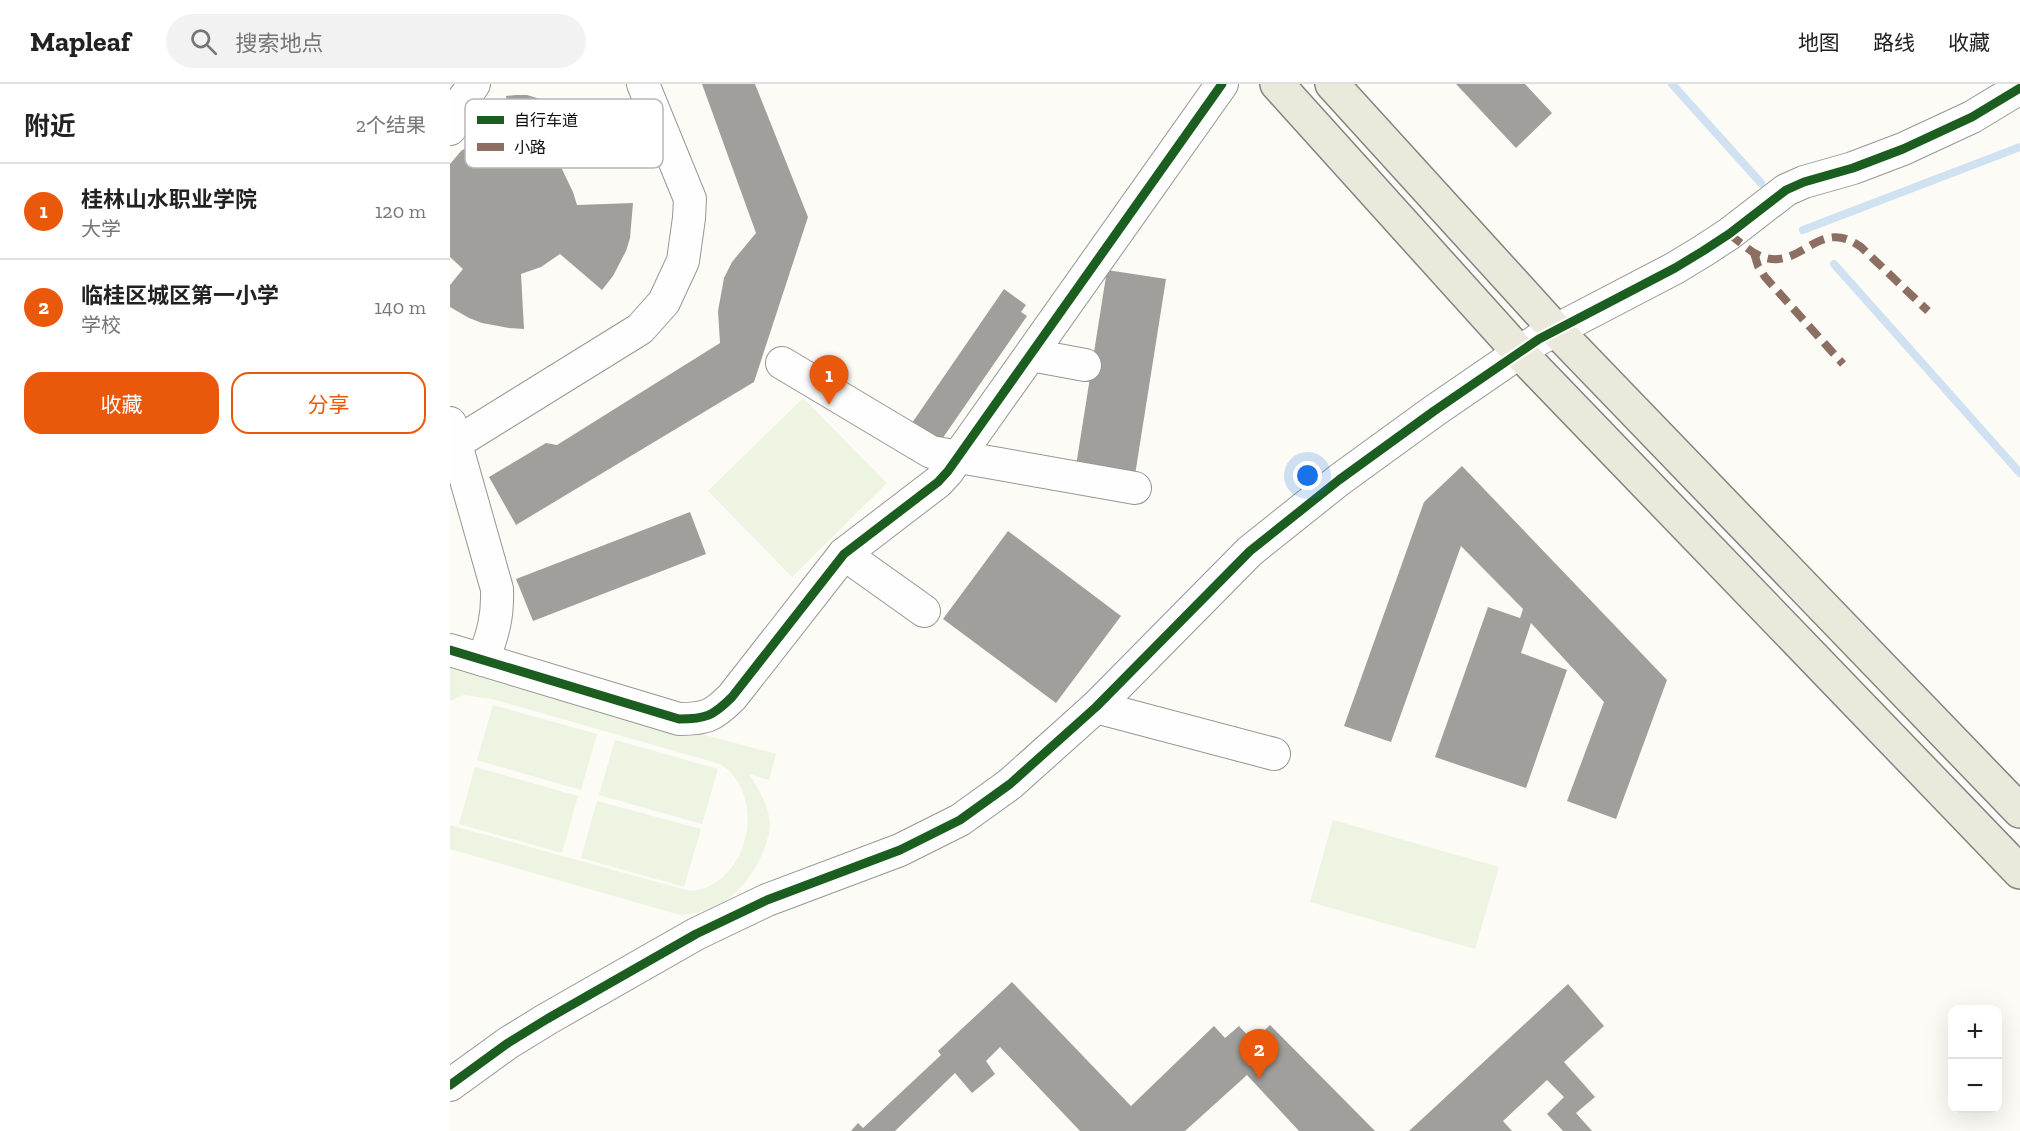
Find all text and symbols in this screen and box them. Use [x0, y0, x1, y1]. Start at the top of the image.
search box [166, 14, 586, 68]
text: Mapleaf [30, 25, 130, 58]
icon: search [187, 25, 220, 58]
text: 搜索地点 [235, 30, 323, 57]
text: 地图 [1798, 30, 1840, 55]
text: 路线 [1873, 30, 1915, 55]
text: 收藏 [1948, 30, 1990, 55]
legend [465, 99, 663, 168]
text: 附近 [24, 110, 76, 142]
text: 自行车道 [514, 111, 578, 130]
text: 2个结果 [356, 113, 426, 137]
text: 小路 [514, 138, 546, 157]
text: 桂林山水职业学院 [81, 186, 257, 213]
text: 1 [39, 199, 48, 223]
text: 120 m [375, 199, 426, 223]
text: 大学 [81, 217, 121, 241]
text: 临桂区城区第一小学 [81, 282, 279, 309]
text: 2 [38, 295, 49, 319]
text: 140 m [374, 295, 426, 319]
text: 学校 [81, 313, 121, 337]
pin: 1 [810, 356, 848, 405]
button: 收藏 [24, 372, 219, 434]
button: 分享 [231, 372, 426, 434]
your location [1293, 461, 1322, 490]
map controls [1948, 1005, 2002, 1113]
button: + [1948, 1005, 2002, 1059]
pin: 2 [1240, 1030, 1278, 1079]
button: − [1948, 1059, 2002, 1113]

